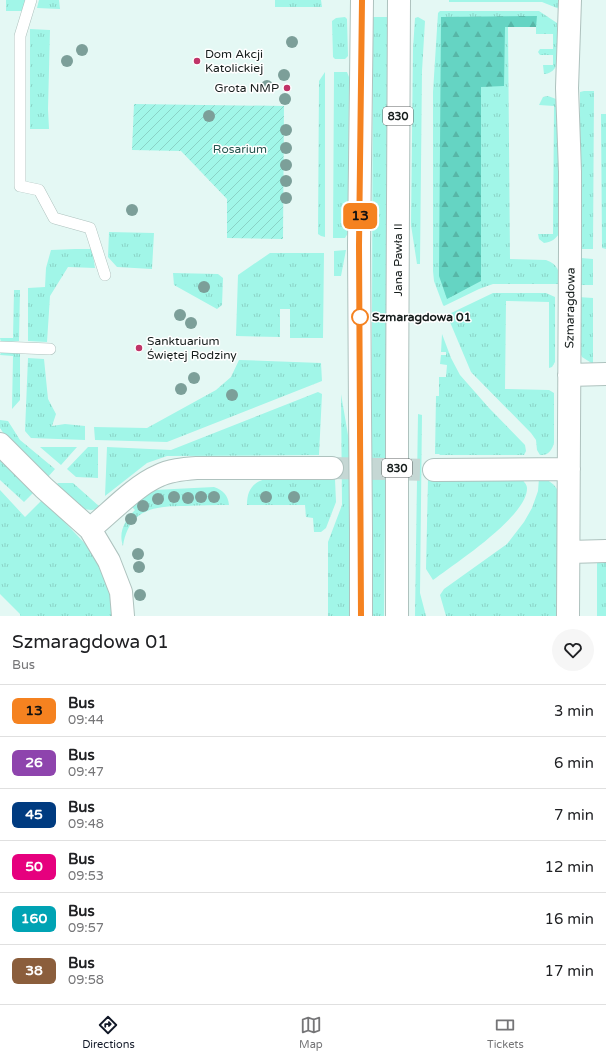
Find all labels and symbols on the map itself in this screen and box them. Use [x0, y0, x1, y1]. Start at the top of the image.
place label: Dom Akcji Katolickiej [205, 47, 263, 75]
marker: Dom Akcji Katolickiej [192, 56, 202, 66]
place label: Grota NMP [215, 81, 279, 95]
marker: Grota NMP [282, 83, 292, 93]
road number: 830 [383, 107, 413, 125]
park label: Rosarium [213, 142, 267, 156]
line badge: 13 [342, 203, 378, 229]
street label: Jana Pawła II [391, 223, 405, 297]
street label: Szmaragdowa [562, 267, 578, 349]
marker: Szmaragdowa 01 [351, 308, 369, 326]
place label: Szmaragdowa 01 [372, 310, 471, 325]
place label: Sanktuarium Świętej Rodziny [147, 334, 237, 362]
marker: Sanktuarium Świętej Rodziny [134, 343, 144, 353]
road number: 830 [382, 459, 412, 477]

